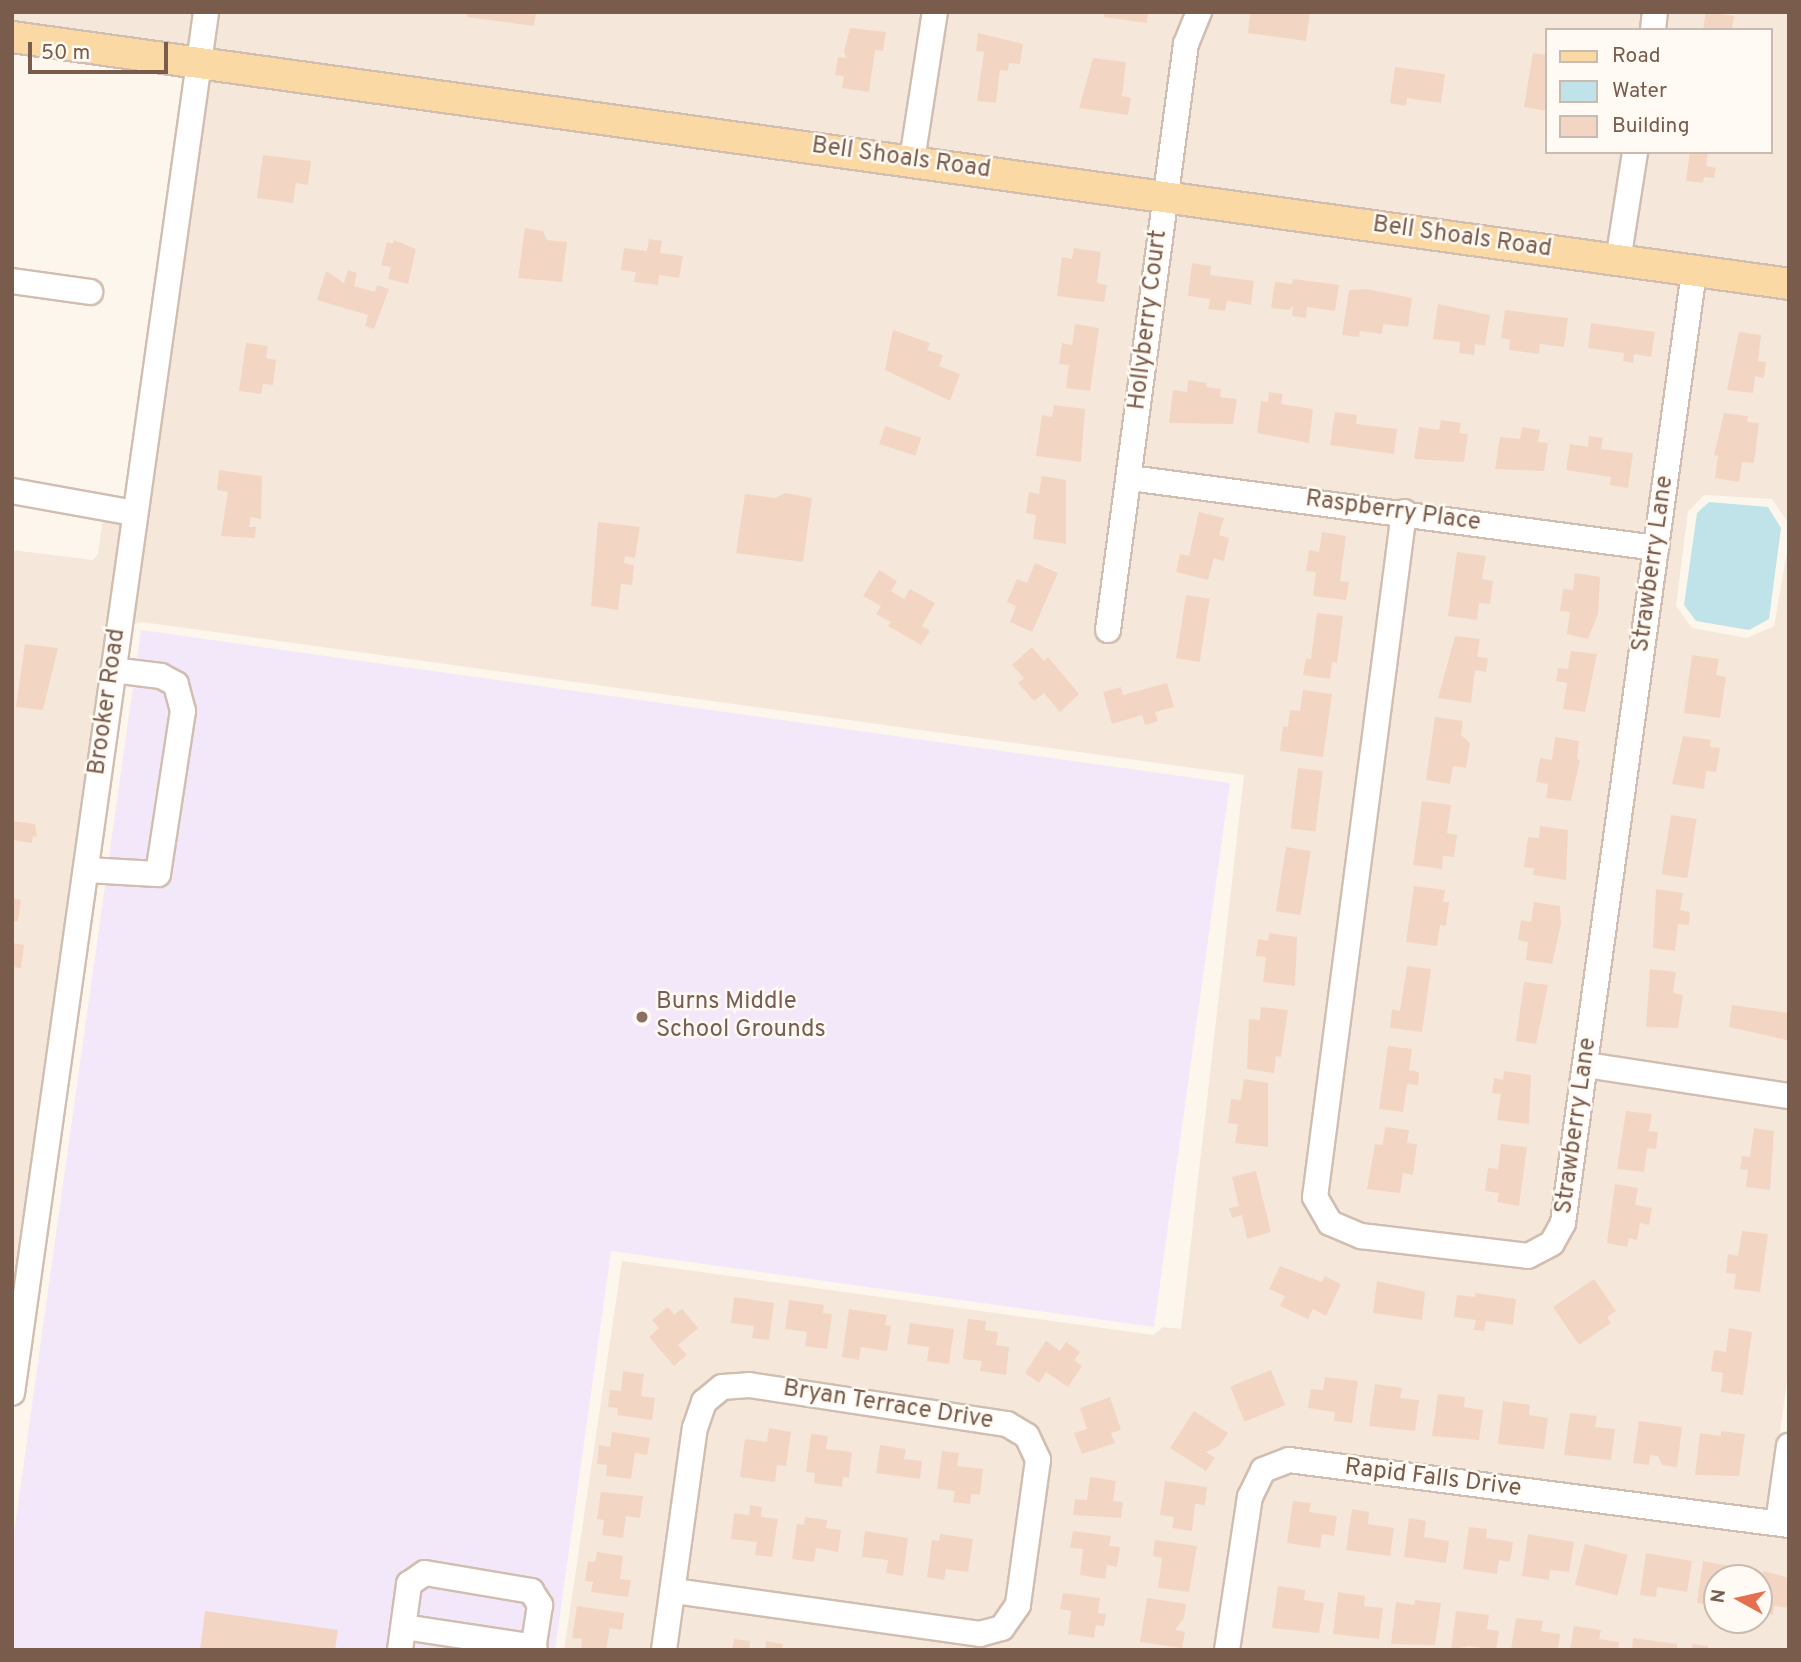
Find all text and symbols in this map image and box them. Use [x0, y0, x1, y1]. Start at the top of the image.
scale bar [32, 28, 172, 72]
legend [1546, 28, 1773, 154]
text: 50 m [41, 40, 90, 67]
text: Road [1612, 43, 1661, 70]
text: Water [1612, 78, 1667, 105]
text: Building [1612, 113, 1690, 140]
street label: Bell Shoals Road [810, 132, 992, 186]
street label: Bell Shoals Road [1371, 211, 1553, 265]
street label: Hollyberry Court [1124, 228, 1174, 412]
street label: Strawberry Lane [1627, 474, 1681, 654]
street label: Raspberry Place [1303, 485, 1483, 539]
street label: Brooker Road [83, 627, 133, 777]
place label: Burns Middle School Grounds [656, 989, 826, 1045]
marker: Burns Middle School Grounds [634, 1009, 650, 1025]
street label: Strawberry Lane [1550, 1036, 1604, 1216]
street label: Bryan Terrace Drive [780, 1375, 996, 1437]
street label: Rapid Falls Drive [1343, 1454, 1523, 1504]
north arrow [1703, 1564, 1773, 1634]
text: N [1706, 1588, 1732, 1605]

